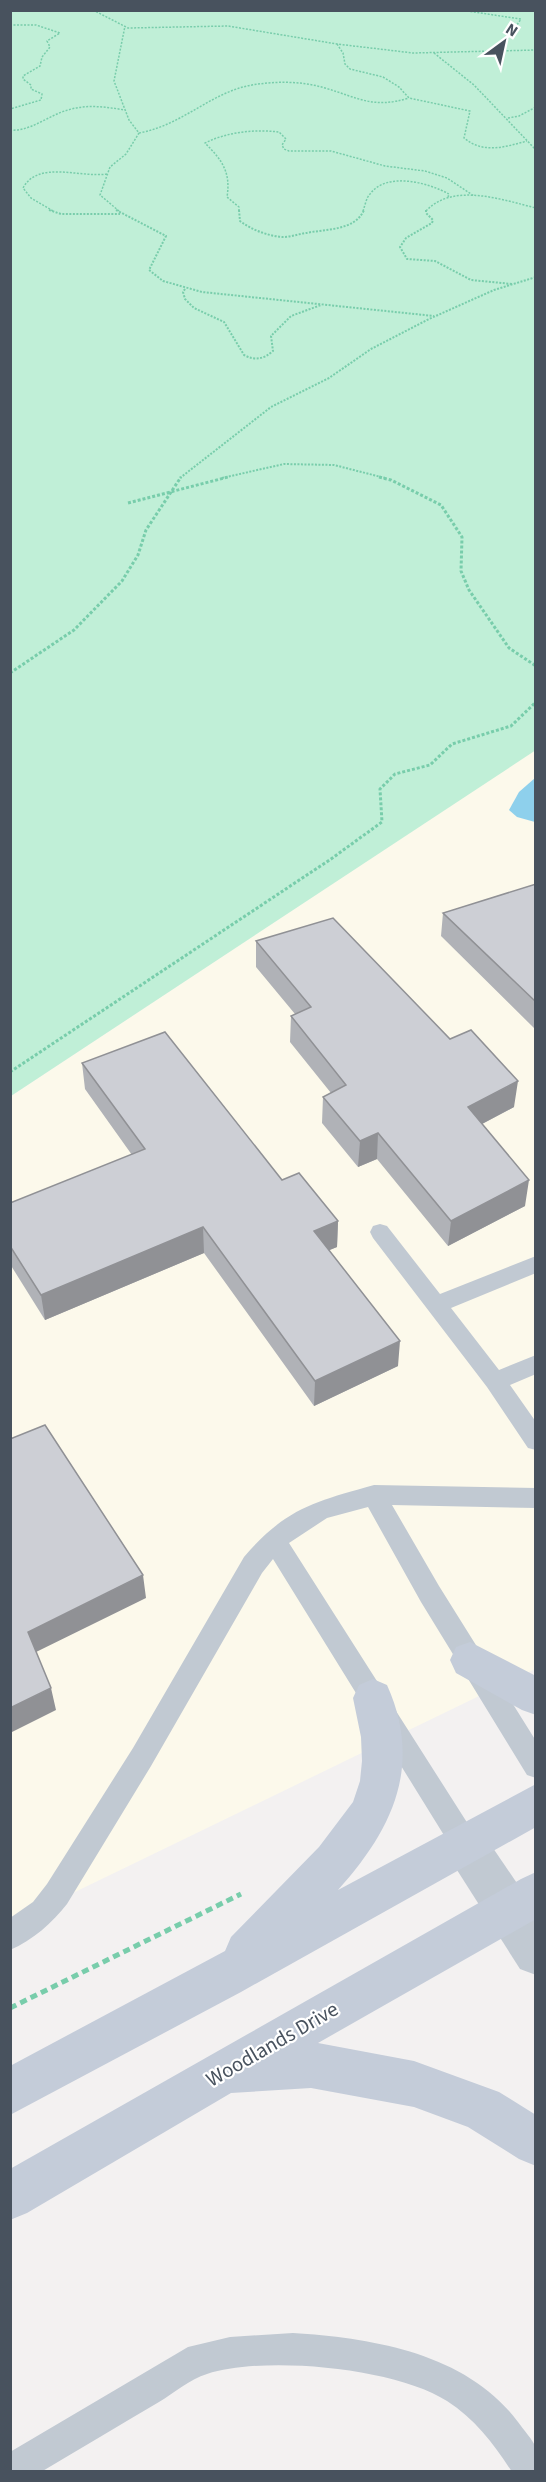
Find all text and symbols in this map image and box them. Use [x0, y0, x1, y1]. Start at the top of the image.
north arrow [474, 12, 534, 72]
text: N [501, 18, 522, 42]
street label: Woodlands Drive [200, 1994, 344, 2094]

